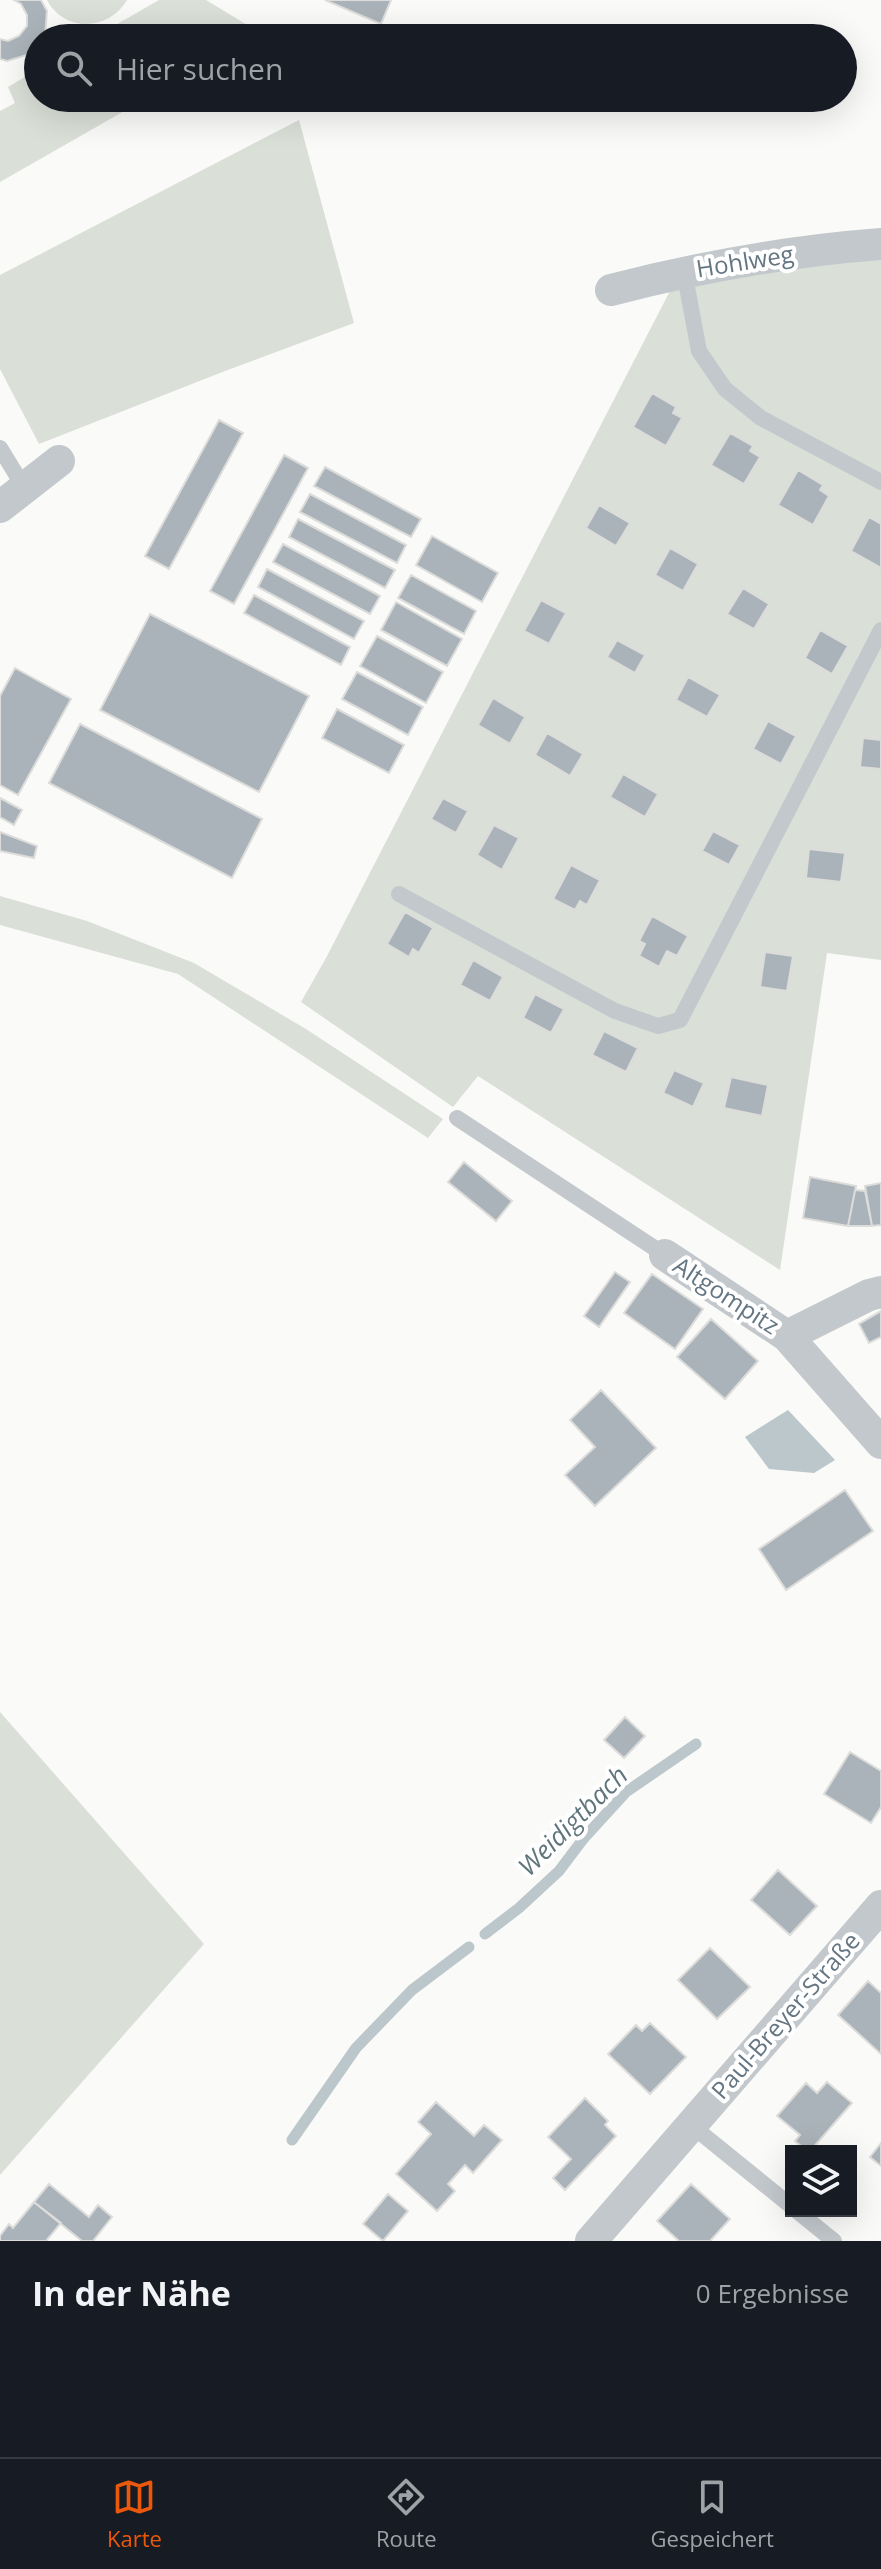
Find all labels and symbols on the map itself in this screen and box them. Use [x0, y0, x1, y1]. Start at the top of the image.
street label: Hohlweg [694, 237, 796, 284]
street label: Altgompitz [667, 1248, 786, 1341]
water label: Weidigtbach [509, 1757, 635, 1883]
street label: Paul-Breyer-Straße [703, 1924, 867, 2106]

